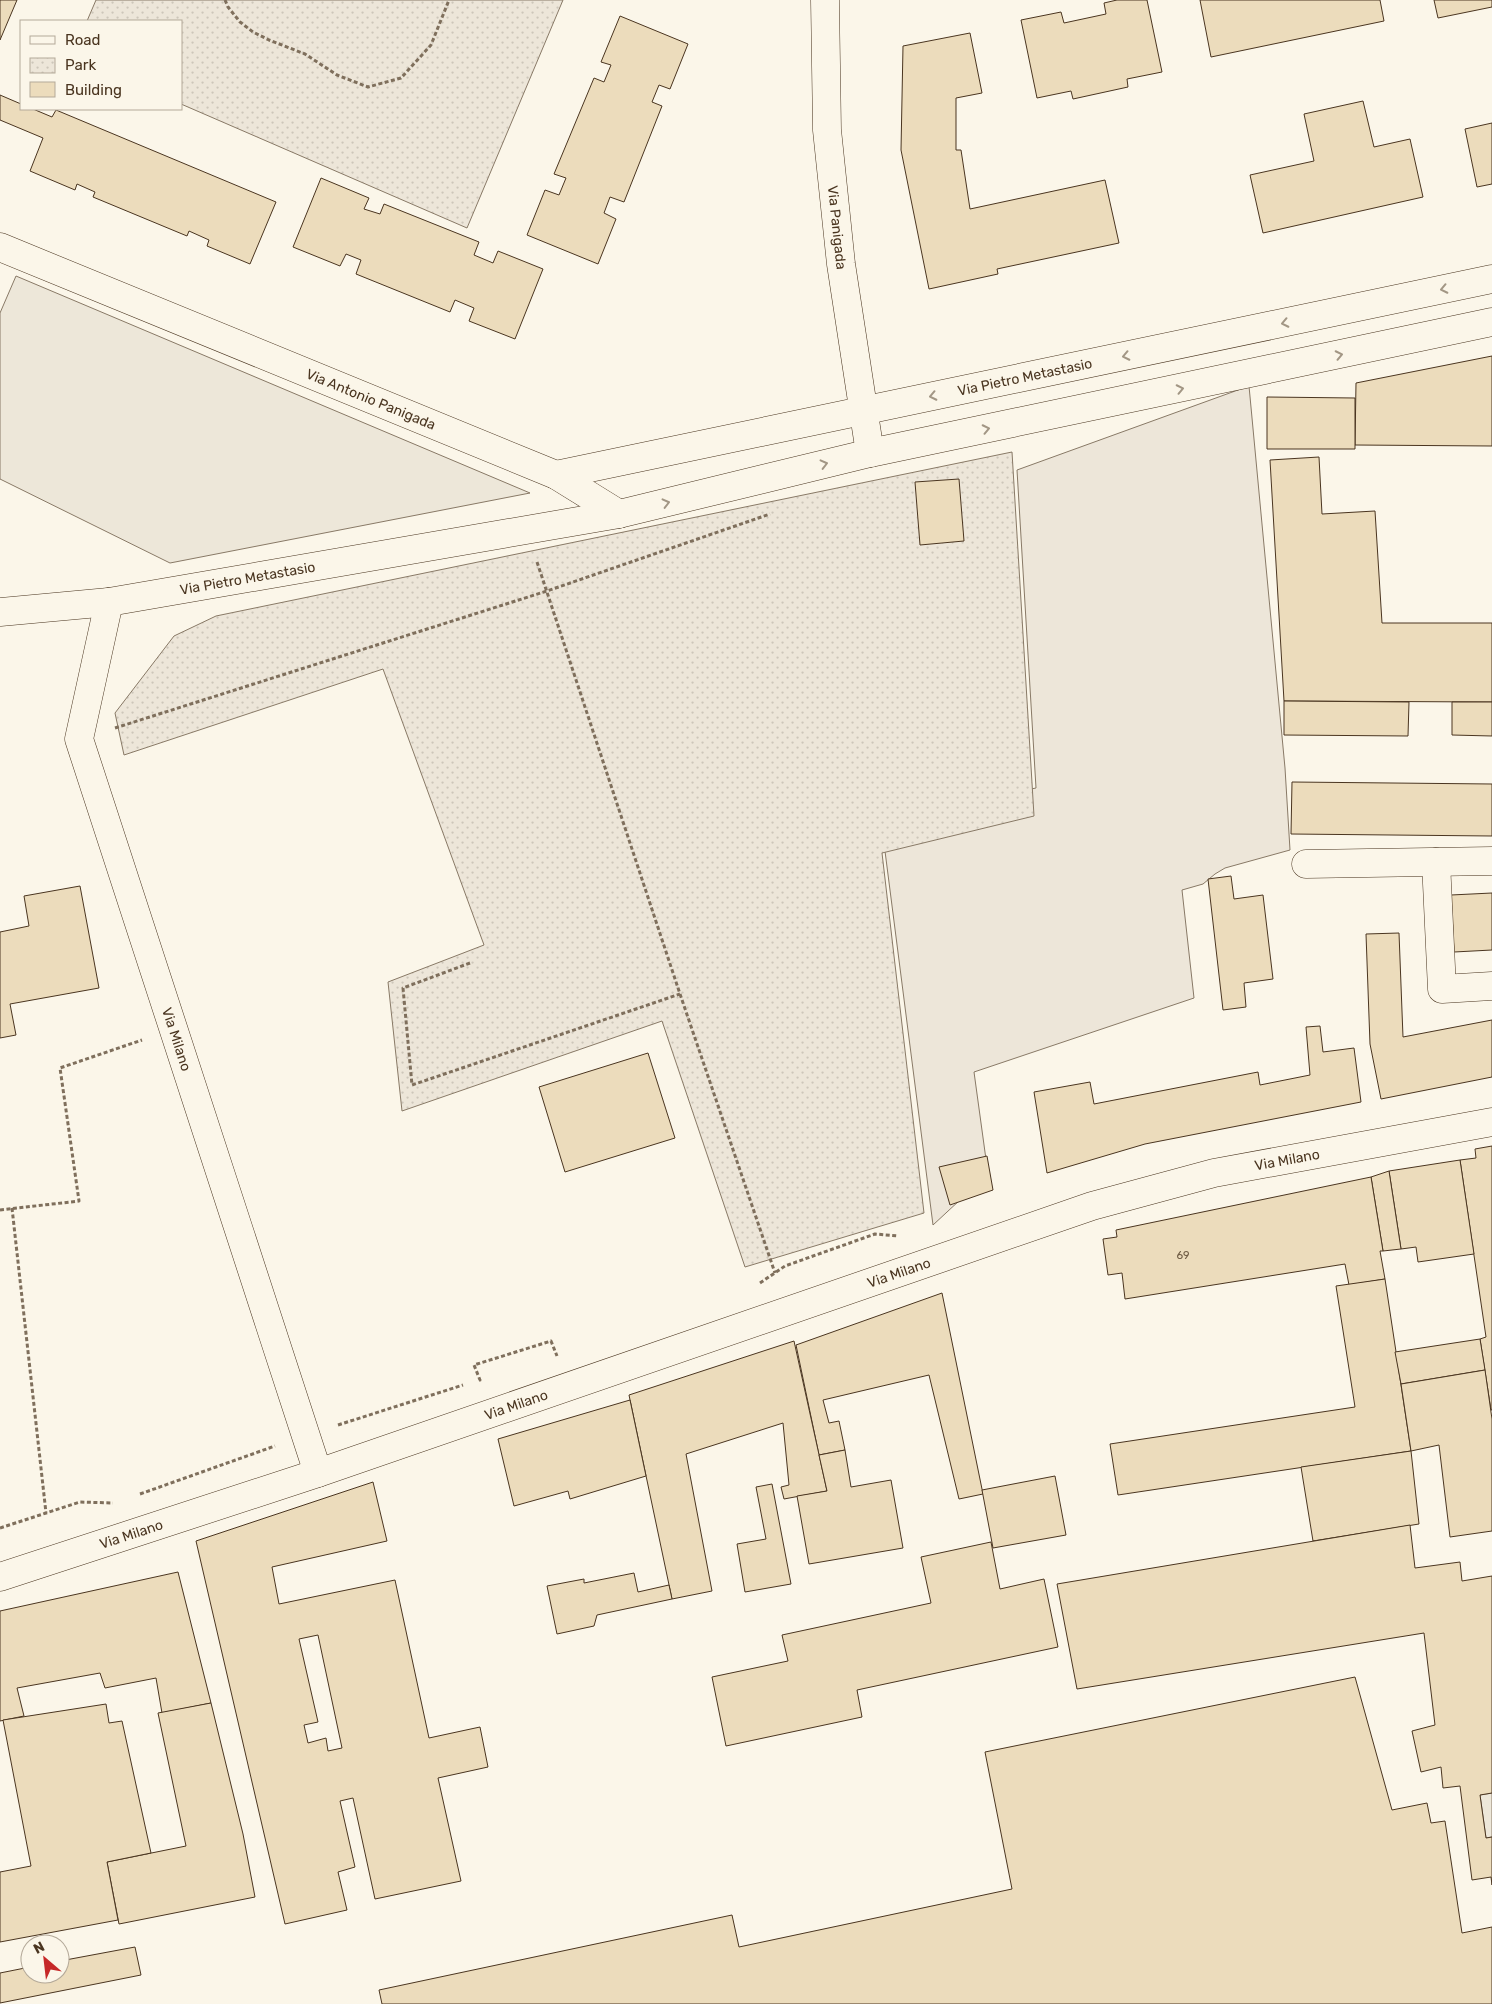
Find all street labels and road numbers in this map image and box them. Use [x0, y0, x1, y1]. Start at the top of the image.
street label: Via Panigada [824, 185, 850, 271]
street label: Via Pietro Metastasio [956, 355, 1094, 400]
street label: Via Antonio Panigada [303, 365, 438, 434]
street label: Via Pietro Metastasio [179, 559, 317, 599]
street label: Via Milano [158, 1005, 195, 1073]
street label: Via Milano [1253, 1146, 1321, 1174]
street label: Via Milano [865, 1254, 933, 1292]
street label: Via Milano [482, 1386, 550, 1424]
street label: Via Milano [97, 1516, 165, 1553]

